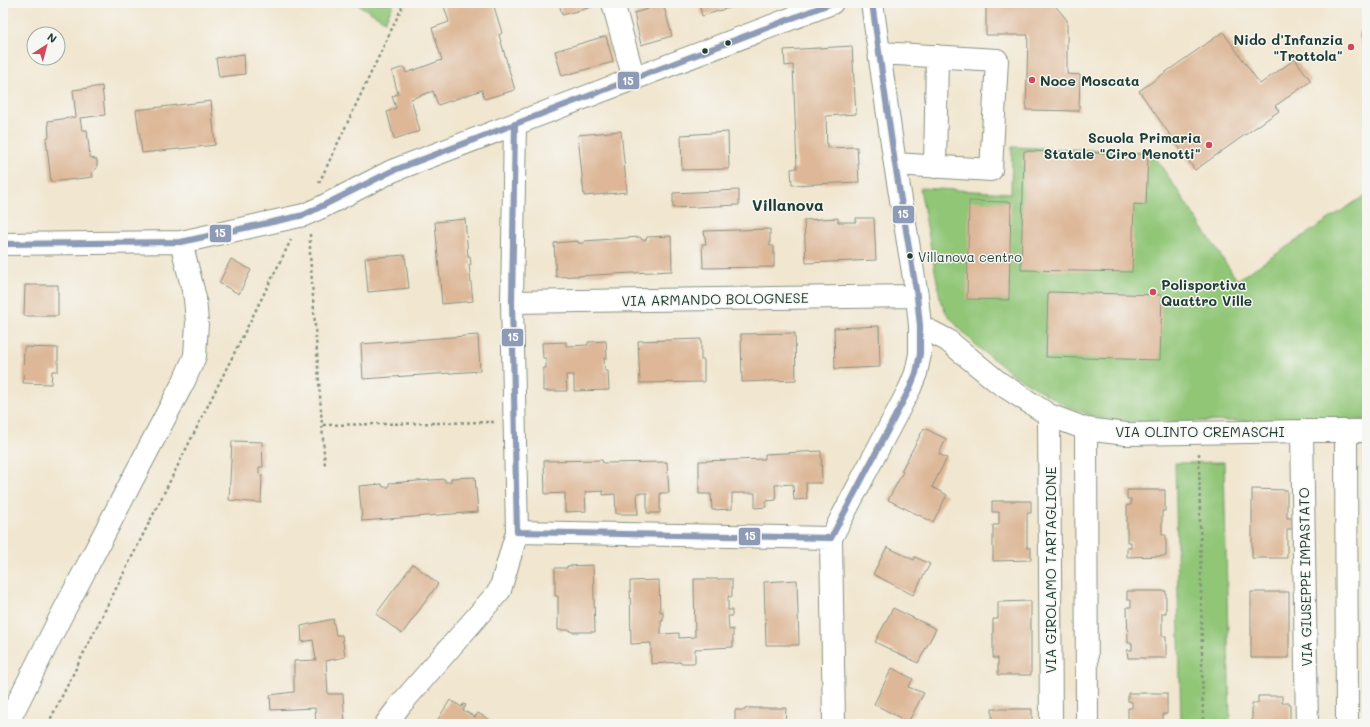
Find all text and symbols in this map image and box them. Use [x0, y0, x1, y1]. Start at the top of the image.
north arrow [26, 26, 66, 66]
text: N [44, 29, 60, 46]
place label: Nido d'Infanzia "Trottola" [1234, 30, 1343, 65]
unlabelled marker [723, 38, 733, 48]
marker: Nido d'Infanzia "Trottola" [1346, 42, 1356, 52]
unlabelled marker [700, 46, 710, 56]
line badge: 15 [617, 71, 640, 90]
place label: Noce Moscata [1040, 71, 1140, 90]
text: 15 [622, 73, 634, 88]
marker: Noce Moscata [1027, 75, 1037, 85]
place label: Scuola Primaria Statale "Ciro Menotti" [1044, 128, 1201, 163]
marker: Scuola Primaria Statale "Ciro Menotti" [1204, 140, 1214, 150]
district label: Villanova [752, 194, 824, 215]
line badge: 15 [892, 205, 915, 224]
text: 15 [897, 206, 909, 221]
line badge: 15 [209, 224, 232, 243]
text: 15 [214, 225, 226, 240]
place label: Villanova centro [918, 248, 1022, 265]
marker: Villanova centro [905, 251, 915, 261]
place label: Polisportiva Quattro Ville [1161, 275, 1252, 310]
marker: Polisportiva Quattro Ville [1148, 287, 1158, 297]
street label: VIA ARMANDO BOLOGNESE [621, 288, 809, 310]
line badge: 15 [501, 328, 524, 347]
text: 15 [507, 329, 519, 344]
street label: VIA OLINTO CREMASCHI [1115, 422, 1285, 441]
street label: VIA GIROLAMO TARTAGLIONE [1041, 467, 1060, 673]
street label: VIA GIUSEPPE IMPASTATO [1294, 487, 1316, 667]
line badge: 15 [738, 527, 761, 546]
text: 15 [744, 528, 756, 543]

